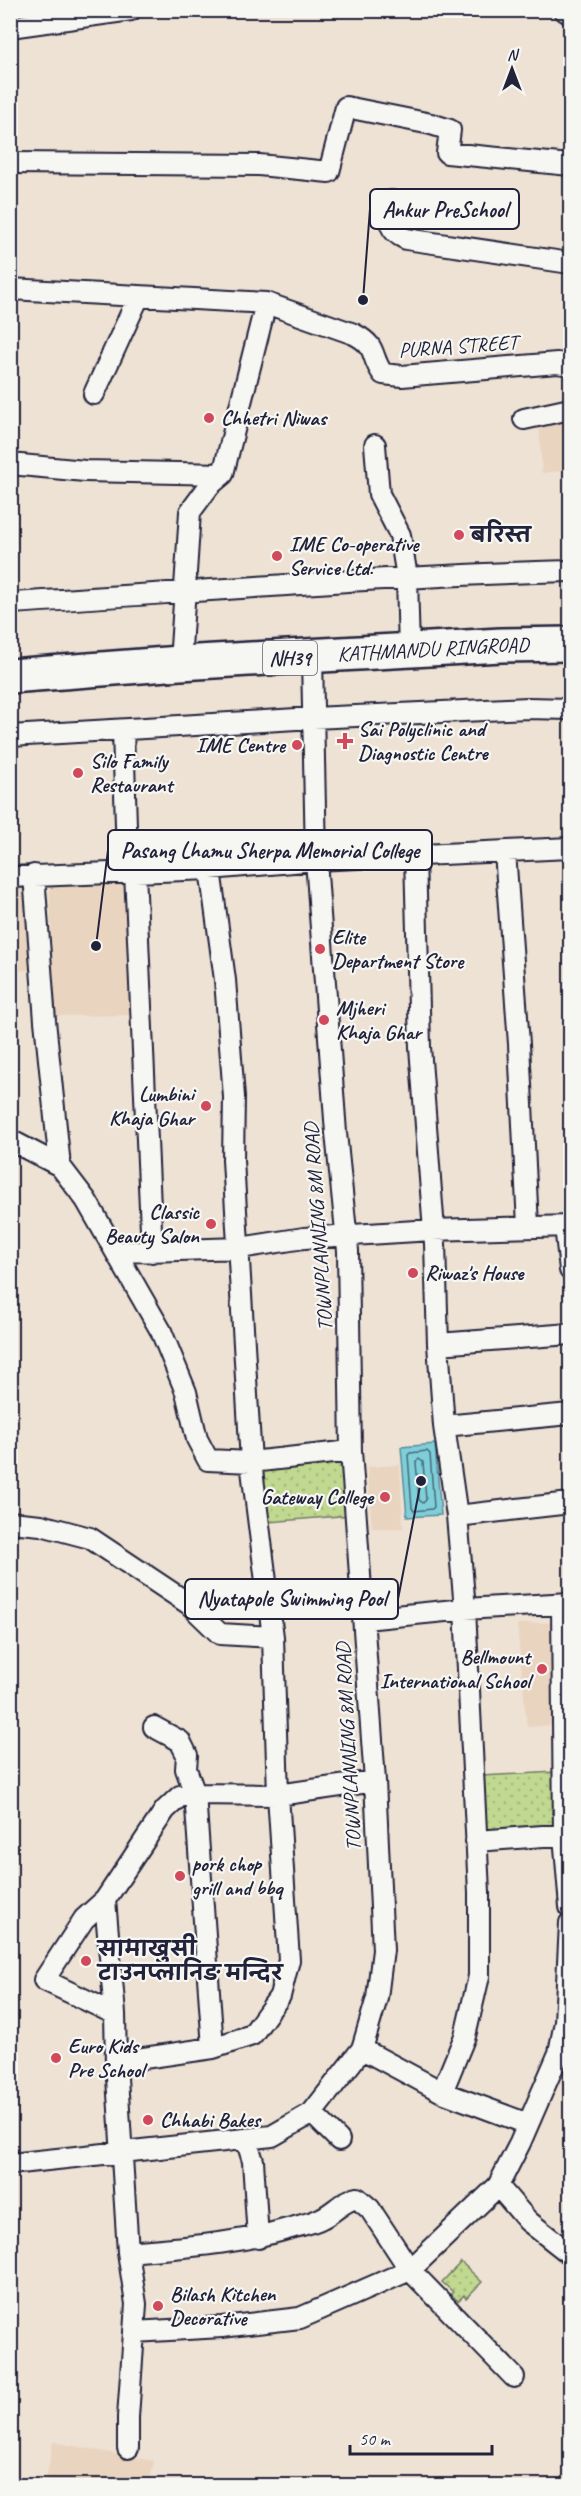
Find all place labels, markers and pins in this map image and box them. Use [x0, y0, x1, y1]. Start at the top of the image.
callout: Ankur PreSchool [370, 189, 519, 229]
place label: Chhetri Niwas [221, 405, 329, 431]
marker: Chhetri Niwas [202, 411, 216, 425]
place label: बरिस्त [469, 519, 533, 548]
marker: बरिस्त [452, 528, 466, 542]
place label: IME Co-operative Service Ltd. [289, 531, 421, 581]
marker: IME Co-operative Service Ltd. [270, 549, 284, 563]
place label: Sai Polyclinic and Diagnostic Centre [358, 716, 490, 766]
place label: IME Centre [196, 732, 287, 758]
marker: Sai Polyclinic and Diagnostic Centre [336, 732, 354, 750]
marker: IME Centre [290, 738, 304, 752]
place label: Silo Family Restaurant [90, 748, 175, 798]
marker: Silo Family Restaurant [71, 766, 85, 780]
callout: Pasang Lhamu Sherpa Memorial College [108, 830, 432, 870]
place label: Elite Department Store [332, 924, 465, 974]
marker: Elite Department Store [313, 942, 327, 956]
place label: Mjheri Khaja Ghar [336, 995, 424, 1045]
marker: Mjheri Khaja Ghar [317, 1013, 331, 1027]
place label: Lumbini Khaja Ghar [109, 1081, 197, 1131]
marker: Lumbini Khaja Ghar [199, 1099, 213, 1113]
place label: Classic Beauty Salon [105, 1199, 200, 1250]
marker: Classic Beauty Salon [204, 1217, 218, 1231]
place label: Riwaz's House [425, 1260, 525, 1286]
marker: Riwaz's House [406, 1266, 420, 1280]
place label: Gateway College [261, 1484, 375, 1510]
marker: Gateway College [378, 1490, 392, 1504]
callout: Nyatapole Swimming Pool [185, 1579, 398, 1619]
place label: Bellmount International School [380, 1644, 534, 1694]
marker: Bellmount International School [535, 1662, 549, 1676]
place label: pork chop grill and bbq [192, 1851, 284, 1901]
marker: pork chop grill and bbq [173, 1869, 187, 1883]
place label: सामाखुसी टाउनप्लानिङ मन्दिर [96, 1933, 284, 1986]
marker: सामाखुसी टाउनप्लानिङ मन्दिर [79, 1954, 93, 1968]
place label: Euro Kids Pre School [68, 2033, 148, 2083]
marker: Euro Kids Pre School [49, 2051, 63, 2065]
place label: Chhabi Bakes [160, 2107, 262, 2133]
marker: Chhabi Bakes [141, 2113, 155, 2127]
place label: Bilash Kitchen Decorative [170, 2281, 277, 2331]
marker: Bilash Kitchen Decorative [151, 2299, 165, 2313]

